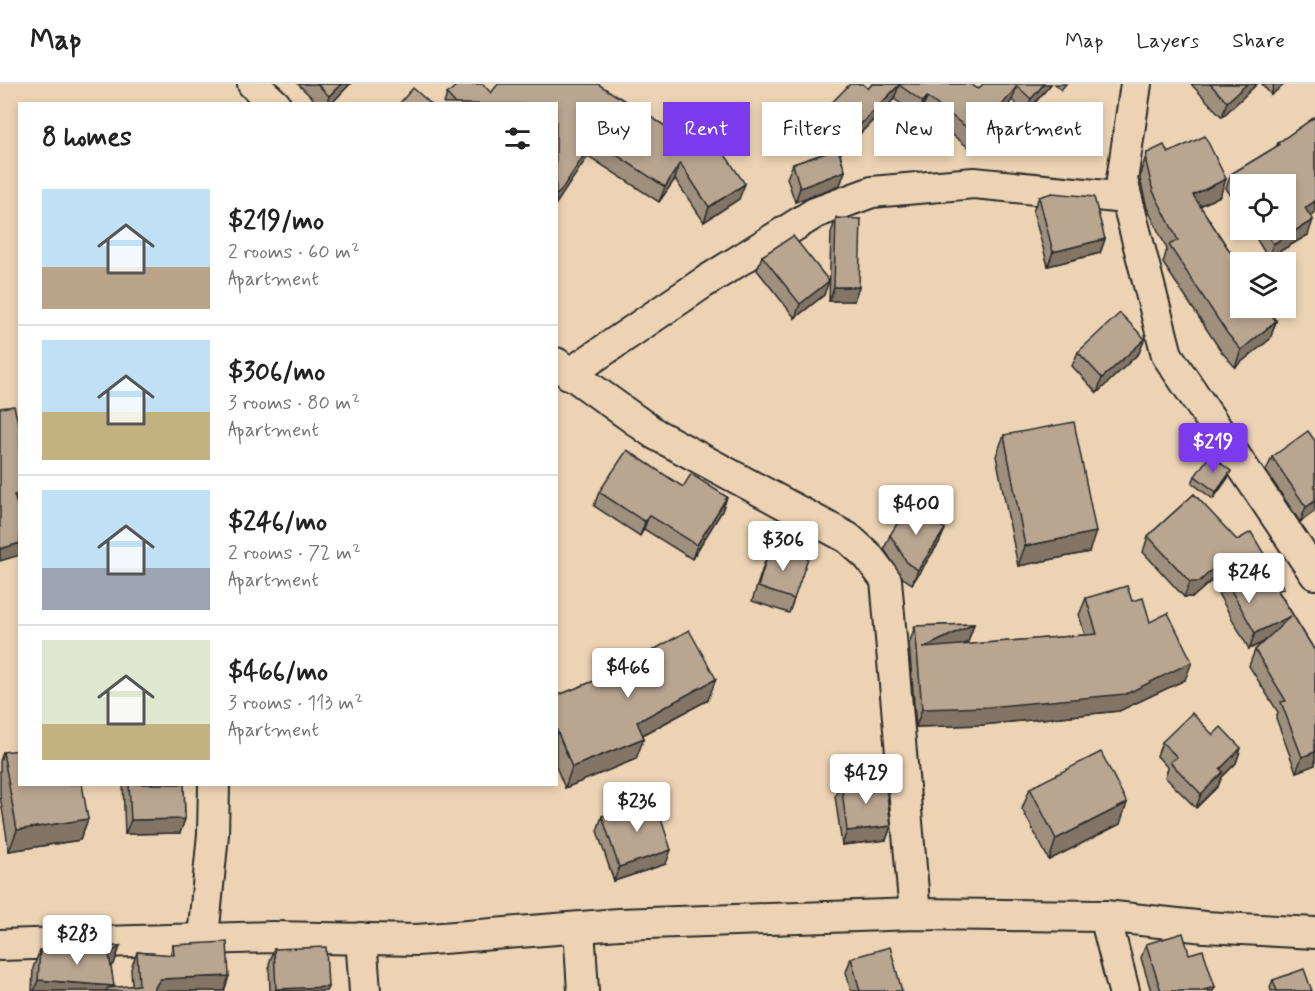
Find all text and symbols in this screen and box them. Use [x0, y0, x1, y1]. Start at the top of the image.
text: Map [30, 23, 81, 60]
text: Map [1065, 27, 1103, 55]
text: Layers [1136, 27, 1199, 55]
text: Share [1232, 27, 1285, 55]
chip: Buy [576, 102, 651, 156]
chip: Rent [663, 102, 750, 156]
chip: Filters [762, 102, 862, 156]
chip: New [874, 102, 954, 156]
chip: Apartment [966, 102, 1103, 156]
text: 8 homes [42, 121, 132, 155]
icon: filters [501, 122, 534, 155]
map controls [1230, 174, 1296, 318]
button: locate [1230, 174, 1296, 240]
text: $219/mo [228, 205, 324, 239]
icon: home [90, 213, 162, 285]
text: 2 rooms · 60 m² [228, 239, 360, 266]
button: layers [1230, 252, 1296, 318]
text: Apartment [228, 266, 319, 293]
text: $306/mo [228, 356, 325, 390]
icon: home [90, 364, 162, 436]
text: 3 rooms · 80 m² [228, 390, 360, 417]
text: Apartment [228, 417, 319, 444]
pin: $219 [1177, 423, 1249, 474]
text: $219 [1193, 429, 1233, 456]
pin: $400 [880, 485, 952, 536]
text: $400 [893, 491, 939, 518]
text: $246/mo [228, 506, 327, 540]
icon: home [90, 514, 162, 586]
pin: $306 [747, 521, 819, 572]
text: $306 [762, 527, 804, 554]
text: 2 rooms · 72 m² [228, 540, 361, 567]
pin: $246 [1213, 553, 1285, 604]
text: $246 [1227, 559, 1271, 586]
text: Apartment [228, 567, 319, 594]
pin: $466 [592, 648, 664, 699]
text: $466 [606, 654, 650, 681]
text: $466/mo [228, 656, 328, 690]
icon: home [90, 664, 162, 736]
text: 3 rooms · 113 m² [228, 690, 363, 717]
text: Apartment [228, 717, 319, 744]
pin: $429 [830, 754, 902, 805]
text: $429 [844, 760, 888, 787]
pin: $236 [601, 782, 673, 833]
text: $236 [617, 788, 657, 815]
pin: $283 [41, 915, 113, 966]
text: $283 [57, 921, 97, 948]

